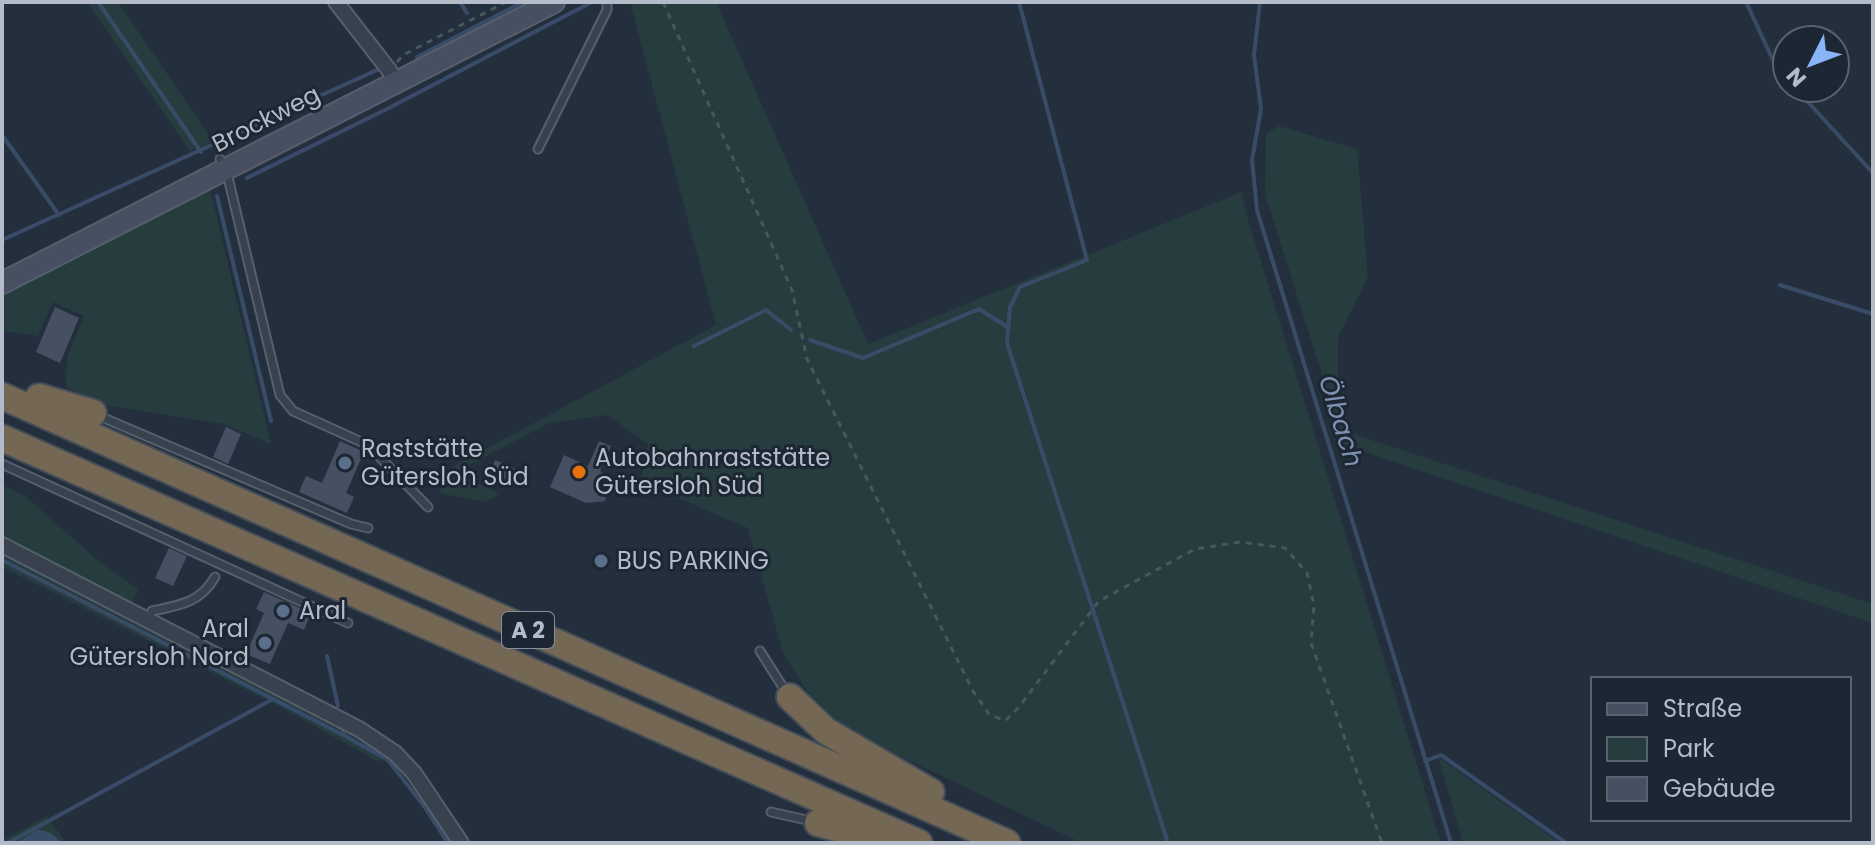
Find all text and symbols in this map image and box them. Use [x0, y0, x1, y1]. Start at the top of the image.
north arrow [1771, 24, 1851, 104]
text: N [1779, 61, 1814, 94]
street label: Brockweg [206, 77, 325, 160]
water label: Ölbach [1310, 371, 1372, 471]
place label: Raststätte Gütersloh Süd [361, 432, 529, 493]
place label: Autobahnraststätte Gütersloh Süd [595, 441, 830, 502]
marker: Raststätte Gütersloh Süd [336, 454, 354, 472]
marker: Autobahnraststätte Gütersloh Süd [570, 463, 588, 481]
place label: BUS PARKING [617, 544, 769, 577]
marker: BUS PARKING [592, 552, 610, 570]
place label: Aral [299, 594, 346, 627]
marker: Aral [274, 602, 292, 620]
place label: Aral Gütersloh Nord [69, 612, 249, 673]
road number: A 2 [502, 612, 554, 648]
marker: Aral Gütersloh Nord [256, 634, 274, 652]
legend [1591, 677, 1851, 821]
text: Straße [1663, 692, 1742, 725]
text: Park [1663, 732, 1715, 765]
text: Gebäude [1663, 772, 1775, 805]

